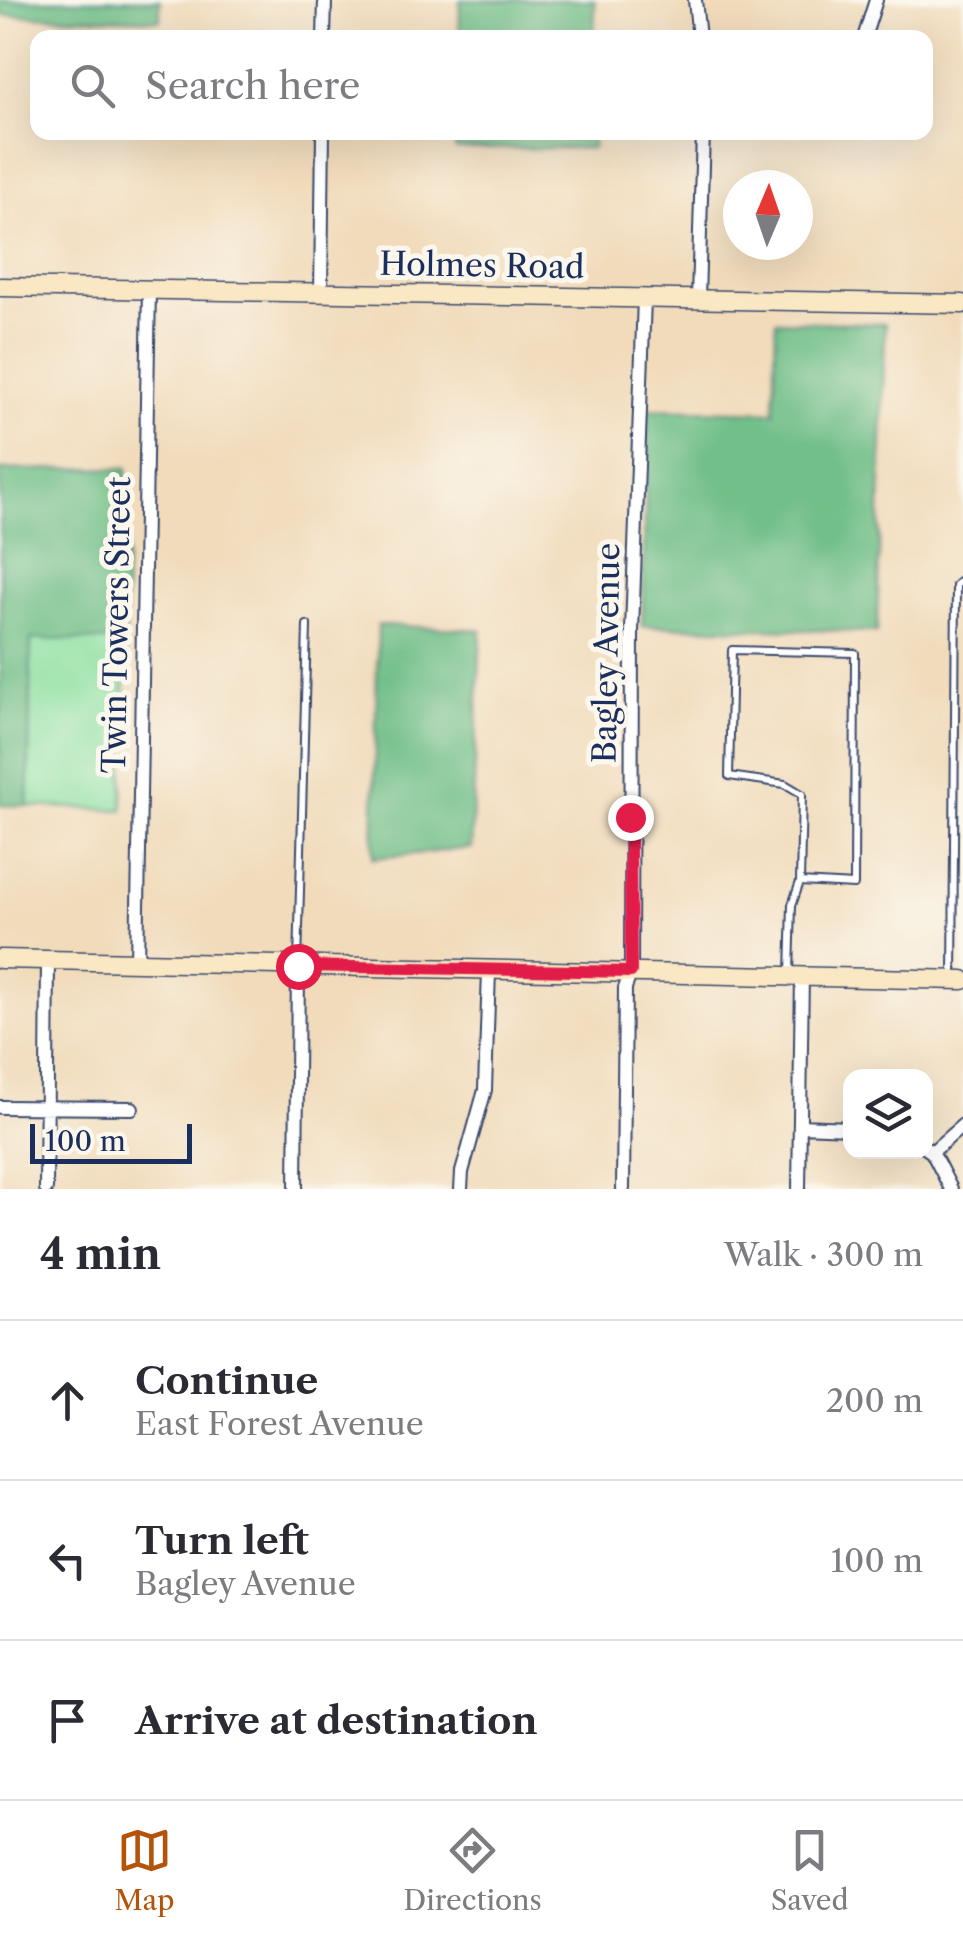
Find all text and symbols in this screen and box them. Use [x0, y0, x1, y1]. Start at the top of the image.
search box [30, 30, 933, 140]
icon: search [65, 58, 120, 113]
text: Search here [145, 62, 360, 109]
north arrow [723, 170, 813, 260]
street label: Holmes Road [379, 244, 585, 286]
street label: Twin Towers Street [94, 476, 138, 774]
street label: Bagley Avenue [585, 542, 627, 764]
route end [608, 795, 654, 841]
route start [276, 944, 322, 990]
map controls [843, 1069, 933, 1159]
button: layers [843, 1069, 933, 1159]
scale bar [30, 1119, 192, 1164]
text: 100 m [45, 1124, 126, 1158]
text: 4 min [40, 1228, 161, 1280]
text: Walk · 300 m [724, 1235, 923, 1274]
text: Continue [135, 1357, 318, 1404]
icon: ahead [40, 1373, 95, 1428]
text: 200 m [826, 1381, 923, 1420]
text: East Forest Avenue [135, 1404, 424, 1443]
text: Turn left [135, 1517, 309, 1564]
icon: left [40, 1533, 95, 1588]
text: 100 m [831, 1541, 923, 1580]
text: Bagley Avenue [135, 1564, 356, 1603]
icon: arrive [40, 1693, 95, 1748]
text: Arrive at destination [135, 1697, 538, 1744]
tab: Map [114, 1823, 175, 1917]
tab: Directions [403, 1823, 542, 1917]
tab: Saved [771, 1823, 849, 1917]

